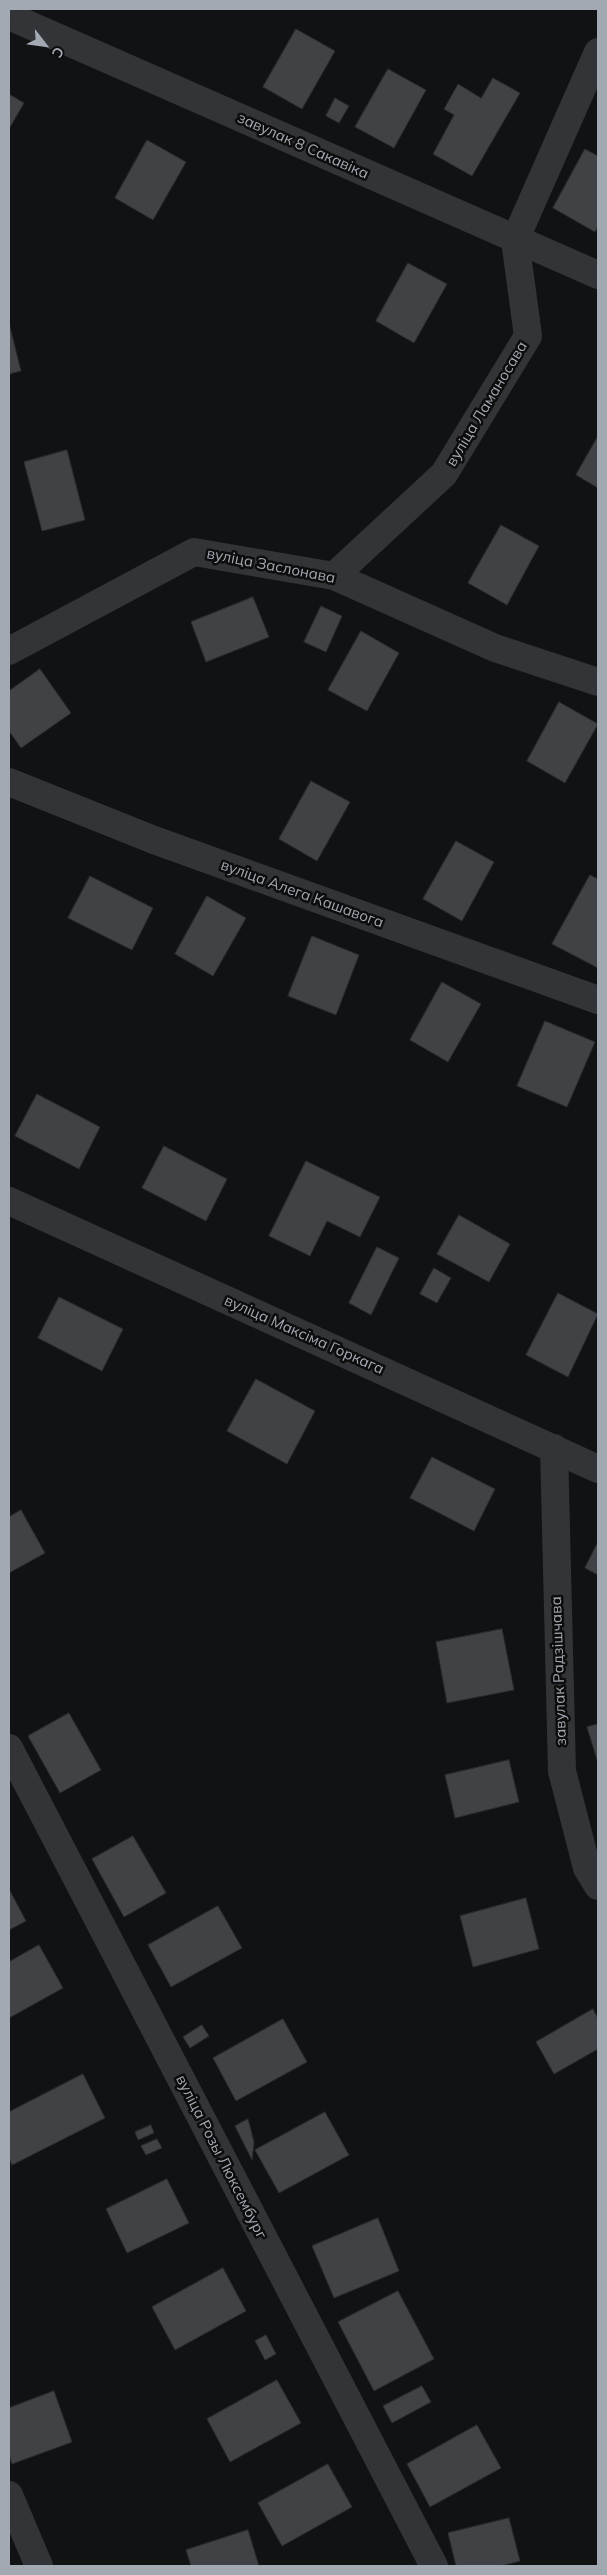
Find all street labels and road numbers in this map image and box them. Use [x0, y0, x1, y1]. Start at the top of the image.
street label: завулак 8 Сакавіка [235, 109, 371, 183]
street label: вуліца Ламаносава [443, 338, 531, 470]
street label: вуліца Заслонава [205, 545, 337, 587]
street label: вуліца Алега Кашавога [218, 856, 386, 932]
street label: вуліца Максіма Горкага [221, 1292, 387, 1378]
street label: завулак Радзішчава [547, 1596, 571, 1746]
street label: вуліца Розы Люксембург [172, 2072, 270, 2242]

